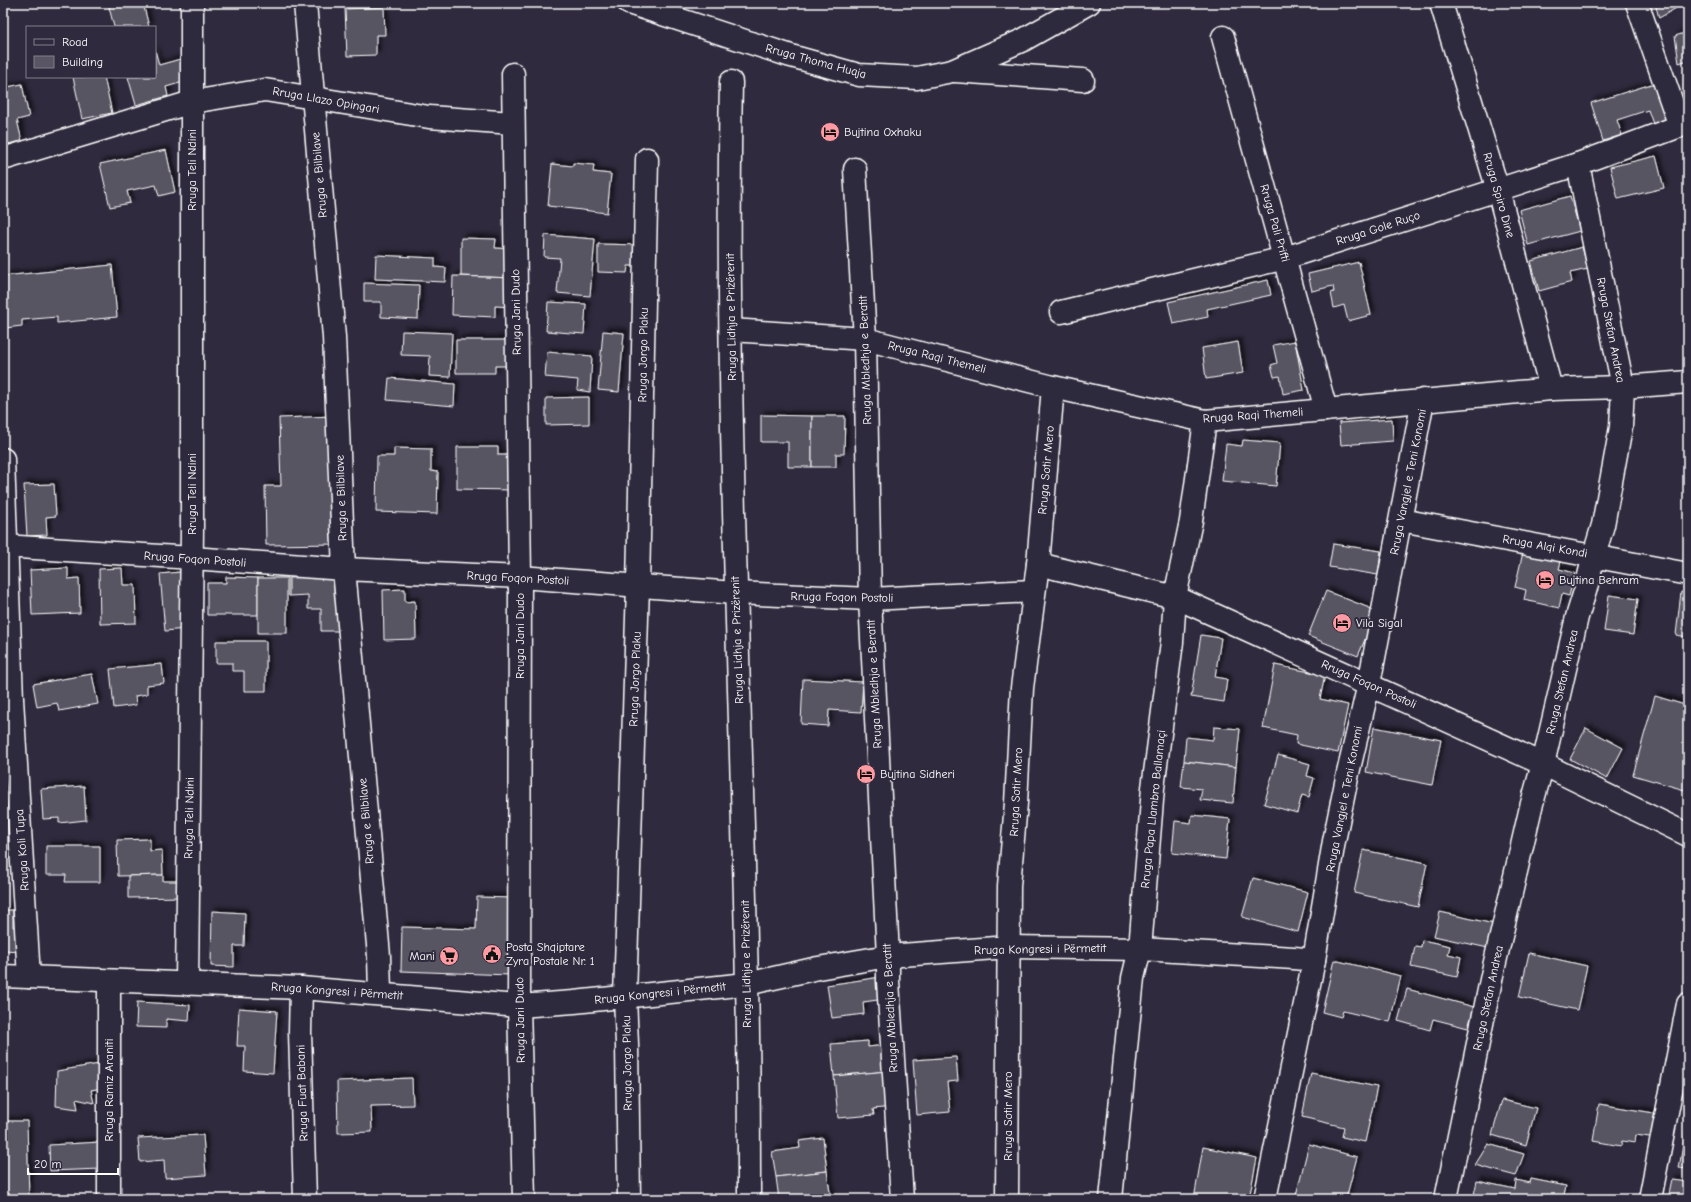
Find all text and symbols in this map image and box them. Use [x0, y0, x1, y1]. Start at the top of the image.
legend [26, 26, 156, 78]
text: Road [62, 35, 88, 49]
street label: Rruga Thoma Huaja [764, 41, 868, 81]
text: Building [62, 55, 103, 69]
street label: Rruga Llazo Opingari [271, 84, 381, 116]
hotel icon: Bujtina Oxhaku [819, 121, 841, 143]
place label: Bujtina Oxhaku [844, 125, 921, 139]
street label: Rruga Teli Ndini [185, 129, 199, 211]
street label: Rruga e Bilbilave [308, 131, 330, 219]
street label: Rruga Spiro Dine [1480, 151, 1518, 239]
street label: Rruga Pali Prifti [1257, 183, 1293, 263]
street label: Rruga Gole Ruço [1334, 208, 1422, 248]
street label: Rruga Lidhja e Prizërenit [723, 252, 739, 381]
street label: Rruga Jani Dudo [508, 269, 524, 355]
street label: Rruga Stefan Andrea [1594, 276, 1628, 384]
street label: Rruga Mbledhja e Beratit [856, 295, 874, 425]
street label: Rruga Jorgo Plaku [635, 307, 651, 403]
street label: Rruga Raqi Themeli [886, 338, 988, 376]
street label: Rruga Raqi Themeli [1202, 405, 1304, 425]
street label: Rruga Vangjel e Teni Konomi [1387, 408, 1429, 556]
street label: Rruga Sotir Mero [1035, 425, 1057, 515]
street label: Rruga Teli Ndini [185, 453, 199, 535]
street label: Rruga e Bilbilave [333, 455, 349, 541]
street label: Rruga Alqi Kondi [1501, 532, 1589, 560]
street label: Rruga Foqon Postoli [143, 548, 247, 570]
street label: Rruga Foqon Postoli [466, 568, 570, 588]
hotel icon: Bujtina Behram [1534, 569, 1556, 591]
place label: Bujtina Behram [1559, 573, 1639, 587]
street label: Rruga Lidhja e Prizërenit [728, 575, 746, 704]
street label: Rruga Foqon Postoli [791, 589, 893, 605]
street label: Rruga Jani Dudo [513, 593, 527, 679]
hotel icon: Vila Sigal [1331, 612, 1353, 634]
place label: Vila Sigal [1356, 616, 1403, 630]
street label: Rruga Mbledhja e Beratit [864, 618, 884, 749]
street label: Rruga Stefan Andrea [1543, 628, 1581, 736]
street label: Rruga Jorgo Plaku [626, 631, 644, 727]
street label: Rruga Foqon Postoli [1319, 657, 1419, 711]
street label: Rruga Vangjel e Teni Konomi [1323, 725, 1365, 873]
street label: Rruga Papa Llambro Ballamaçi [1138, 729, 1168, 889]
street label: Rruga Sotir Mero [1007, 747, 1025, 837]
hotel icon: Bujtina Sidheri [855, 763, 877, 785]
place label: Bujtina Sidheri [880, 767, 955, 781]
street label: Rruga Teli Ndini [181, 777, 197, 859]
street label: Rruga e Bilbilave [355, 777, 377, 865]
street label: Rruga Koli Tupa [12, 809, 32, 891]
street label: Rruga Lidhja e Prizërenit [738, 899, 754, 1028]
place label: Posta Shqiptare Zyra Postale Nr. 1 [506, 940, 595, 968]
street label: Rruga Kongresi i Përmetit [974, 941, 1107, 957]
street label: Rruga Mbledhja e Beratit [880, 942, 900, 1073]
public building icon: Posta Shqiptare Zyra Postale Nr. 1 [481, 943, 503, 965]
street label: Rruga Stefan Andrea [1470, 944, 1506, 1052]
supermarket icon: Mani [438, 945, 460, 967]
place label: Mani [409, 949, 435, 963]
street label: Rruga Jani Dudo [512, 977, 528, 1063]
street label: Rruga Kongresi i Përmetit [271, 979, 404, 1003]
street label: Rruga Kongresi i Përmetit [594, 979, 727, 1007]
street label: Rruga Jorgo Plaku [619, 1015, 635, 1111]
street label: Rruga Ramiz Araniti [102, 1039, 116, 1141]
street label: Rruga Fuat Babani [293, 1044, 311, 1142]
street label: Rruga Sotir Mero [1001, 1071, 1015, 1161]
scale bar [28, 1150, 118, 1176]
text: 20 m [34, 1157, 62, 1171]

